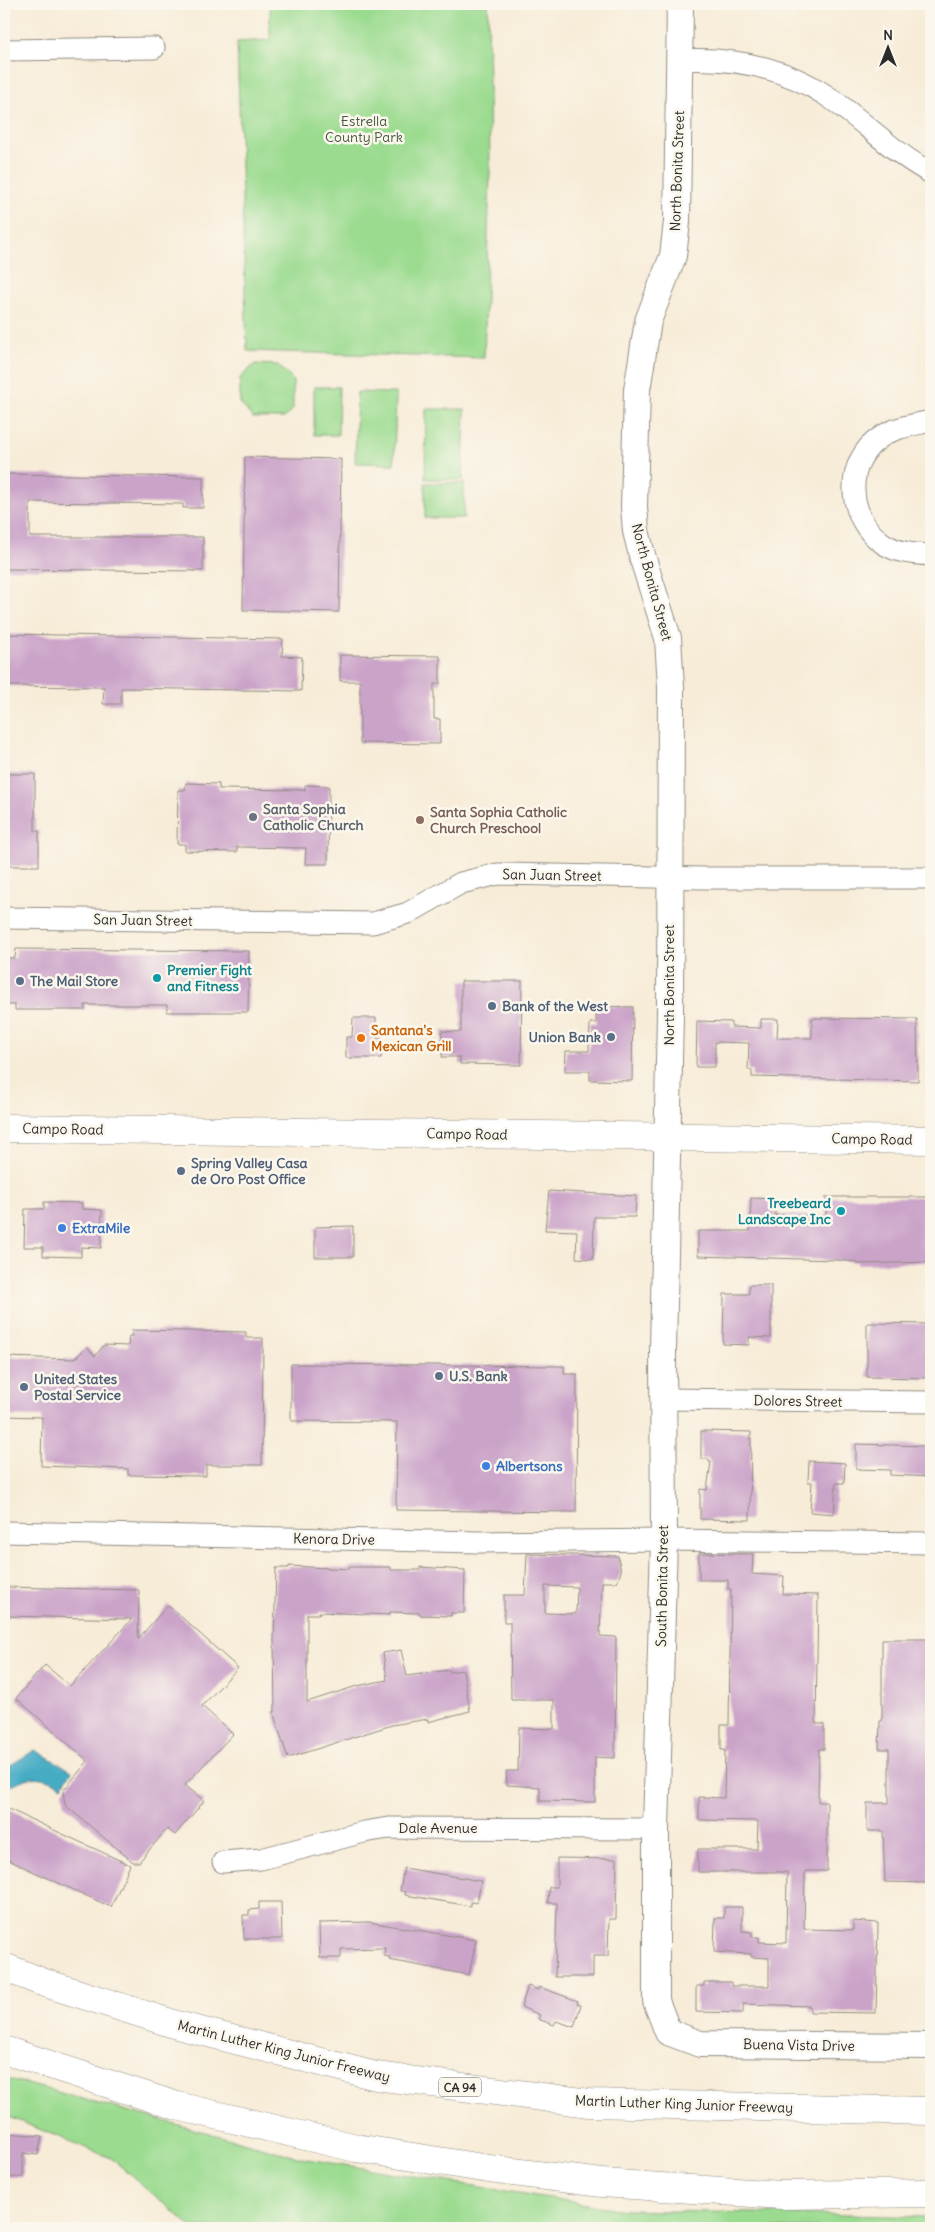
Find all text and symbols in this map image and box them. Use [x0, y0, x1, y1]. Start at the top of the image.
north arrow [862, 22, 912, 72]
text: N [883, 26, 893, 44]
street label: North Bonita Street [666, 110, 688, 232]
park label: Estrella County Park [325, 112, 403, 146]
street label: North Bonita Street [628, 521, 676, 643]
place label: Santa Sophia Catholic Church [263, 800, 364, 834]
place label: Santa Sophia Catholic Church Preschool [430, 803, 567, 837]
marker: Santa Sophia Catholic Church [247, 811, 259, 823]
marker: Santa Sophia Catholic Church Preschool [414, 814, 426, 826]
street label: San Juan Street [502, 865, 602, 885]
street label: San Juan Street [93, 910, 193, 930]
street label: North Bonita Street [660, 924, 678, 1045]
place label: Premier Fight and Fitness [167, 961, 252, 995]
place label: The Mail Store [30, 972, 119, 990]
marker: Premier Fight and Fitness [151, 972, 163, 984]
marker: The Mail Store [14, 975, 26, 987]
place label: Bank of the West [502, 997, 608, 1015]
marker: Bank of the West [486, 1000, 498, 1012]
place label: Santana's Mexican Grill [371, 1021, 452, 1055]
place label: Union Bank [529, 1028, 601, 1046]
marker: Union Bank [605, 1031, 617, 1043]
marker: Santana's Mexican Grill [355, 1032, 367, 1044]
street label: Campo Road [22, 1119, 104, 1139]
street label: Campo Road [426, 1124, 508, 1144]
street label: Campo Road [831, 1129, 913, 1149]
place label: Spring Valley Casa de Oro Post Office [191, 1154, 308, 1188]
marker: Spring Valley Casa de Oro Post Office [175, 1165, 187, 1177]
place label: Treebeard Landscape Inc [738, 1194, 832, 1228]
marker: Treebeard Landscape Inc [835, 1205, 847, 1217]
place label: ExtraMile [72, 1219, 131, 1237]
marker: ExtraMile [56, 1222, 68, 1234]
place label: U.S. Bank [449, 1367, 508, 1385]
place label: United States Postal Service [34, 1370, 121, 1404]
marker: U.S. Bank [433, 1370, 445, 1382]
marker: United States Postal Service [18, 1381, 30, 1393]
street label: Dolores Street [753, 1391, 843, 1411]
place label: Albertsons [496, 1457, 563, 1475]
marker: Albertsons [480, 1460, 492, 1472]
street label: South Bonita Street [652, 1525, 672, 1647]
street label: Kenora Drive [293, 1529, 375, 1549]
street label: Dale Avenue [399, 1819, 477, 1837]
street label: Martin Luther King Junior Freeway [176, 2016, 392, 2086]
street label: Buena Vista Drive [743, 2035, 855, 2055]
road number: CA 94 [439, 2078, 481, 2096]
street label: Martin Luther King Junior Freeway [575, 2091, 793, 2117]

